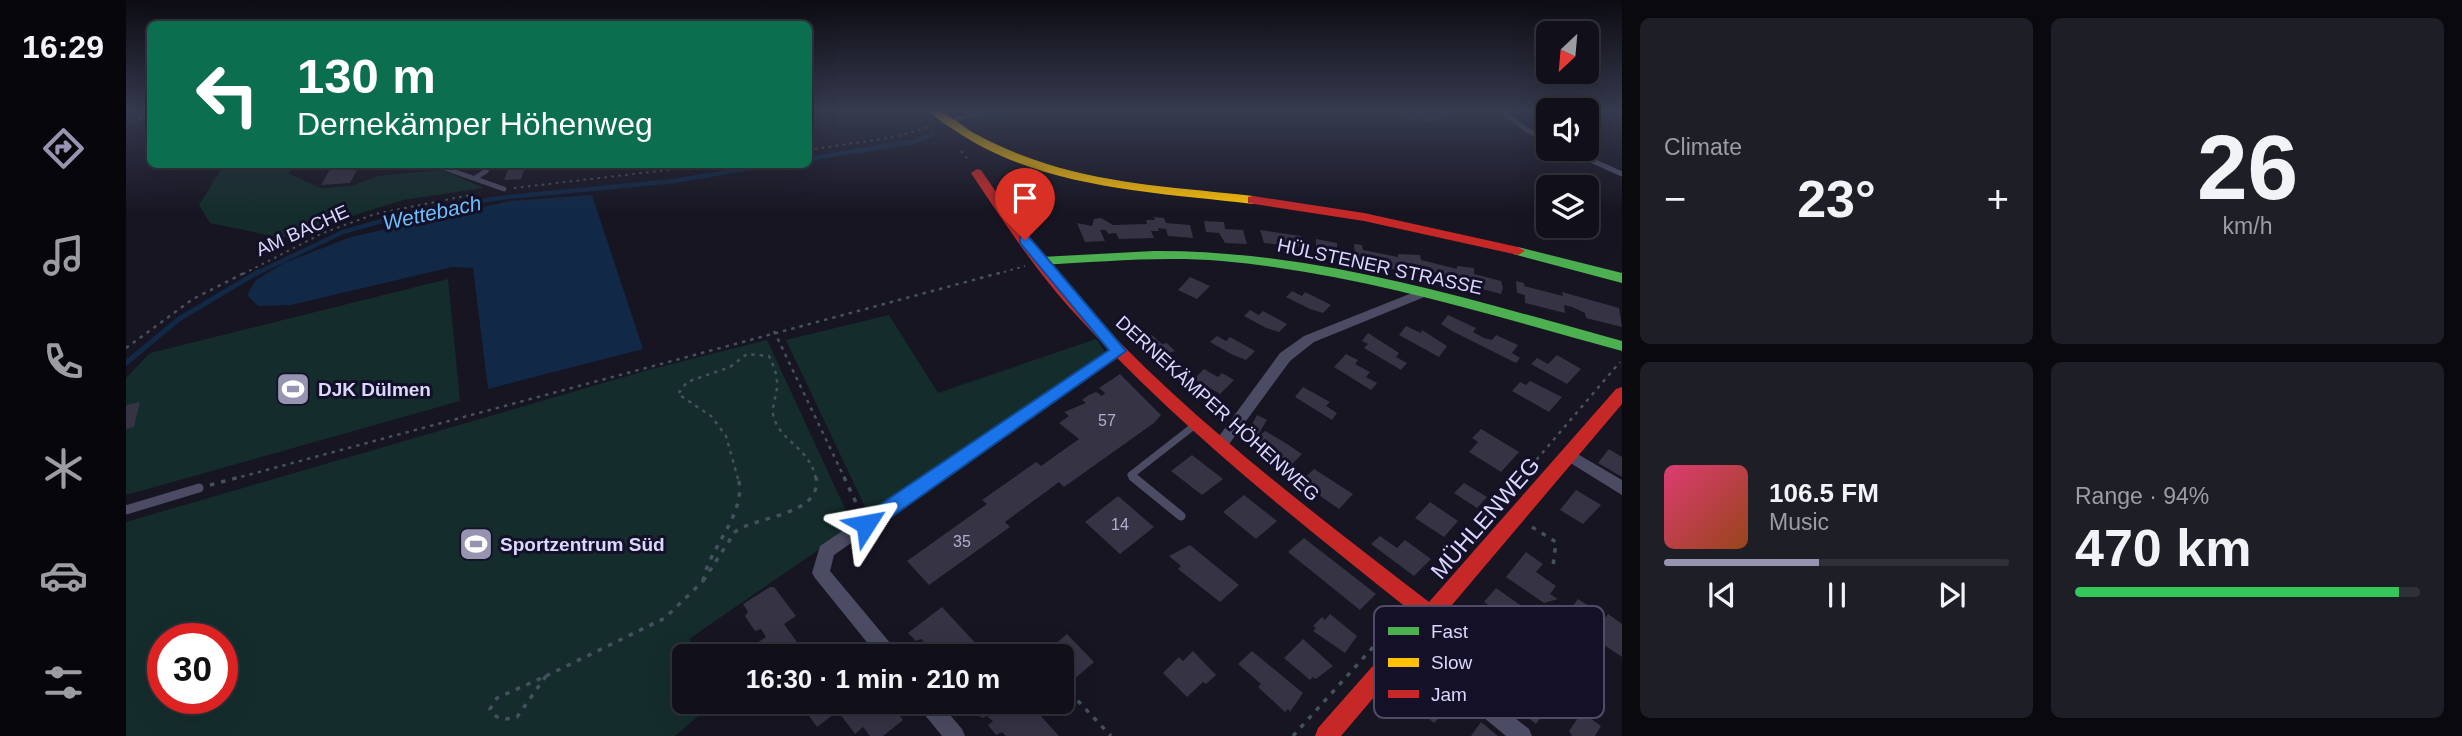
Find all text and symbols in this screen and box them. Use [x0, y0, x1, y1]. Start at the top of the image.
north arrow [1536, 21, 1600, 84]
map controls [1536, 21, 1599, 238]
text: 16:29 [22, 29, 104, 65]
icon: left [182, 49, 273, 140]
text: 130 m [297, 49, 436, 103]
button: sound [1536, 98, 1599, 161]
text: Dernekämper Höhenweg [297, 106, 653, 142]
text: 26 [2197, 117, 2298, 218]
icon: directions [39, 124, 88, 173]
text: Climate [1664, 134, 1742, 160]
pin [995, 168, 1055, 240]
text: 23° [1797, 170, 1876, 228]
button: layers [1536, 175, 1599, 238]
text: − [1664, 178, 1686, 220]
text: + [1987, 178, 2009, 220]
icon: arrive [1006, 179, 1044, 217]
water label: Wettebach [381, 191, 483, 234]
street label: AM BACHE [253, 201, 352, 260]
text: km/h [2223, 213, 2272, 239]
icon: music [39, 231, 88, 280]
street label: HÜLSTENER STRASSE [1275, 234, 1484, 298]
street label: DERNEKÄMPER HÖHENWEG [1112, 312, 1324, 505]
icon: phone [39, 337, 88, 386]
sports icon: DJK Dülmen [274, 370, 312, 408]
place label: DJK Dülmen [318, 379, 431, 400]
house number: 57 [1098, 412, 1116, 429]
icon: climate [39, 444, 88, 493]
street label: MÜHLENWEG [1425, 452, 1545, 584]
text: 106.5 FM [1769, 478, 1879, 508]
text: Range · 94% [2075, 483, 2209, 509]
position arrow [829, 487, 903, 561]
text: Music [1769, 509, 1829, 535]
house number: 14 [1111, 516, 1129, 533]
text: 470 km [2075, 519, 2251, 577]
sports icon: Sportzentrum Süd [457, 525, 495, 563]
house number: 35 [953, 533, 971, 550]
place label: Sportzentrum Süd [500, 534, 665, 555]
icon: car [39, 551, 88, 600]
icon: previous [1703, 576, 1741, 614]
icon: pause [1818, 576, 1856, 614]
icon: next [1933, 576, 1971, 614]
legend [1374, 606, 1604, 718]
text: Fast [1431, 621, 1469, 642]
speed limit sign: 30 [147, 623, 238, 714]
text: Slow [1431, 652, 1472, 673]
icon: filters [39, 658, 88, 707]
text: 16:30 · 1 min · 210 m [746, 664, 1000, 694]
text: Jam [1431, 684, 1467, 705]

